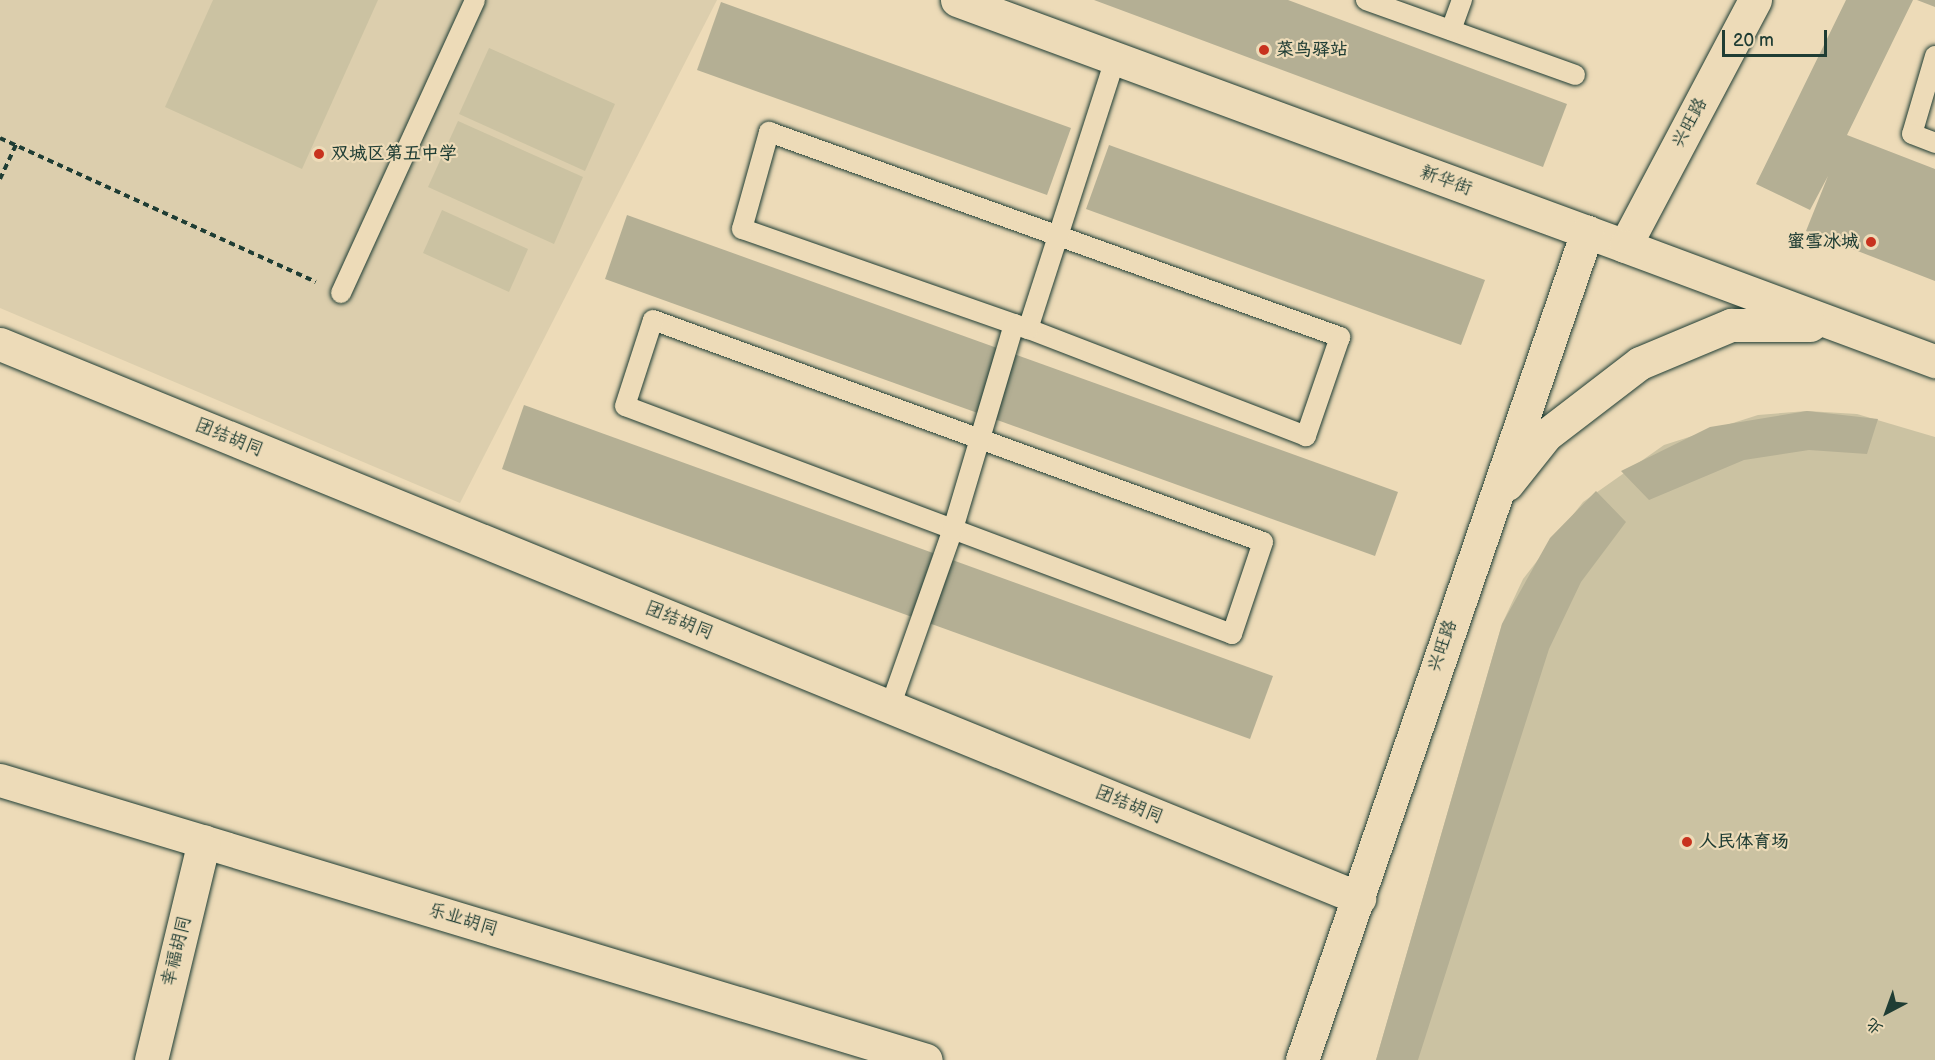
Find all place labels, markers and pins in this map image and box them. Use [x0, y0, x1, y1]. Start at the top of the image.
place label: 菜鸟驿站 [1276, 39, 1348, 61]
marker: 菜鸟驿站 [1257, 43, 1271, 57]
place label: 双城区第五中学 [331, 143, 457, 165]
marker: 双城区第五中学 [312, 147, 326, 161]
place label: 蜜雪冰城 [1787, 231, 1859, 253]
marker: 蜜雪冰城 [1864, 235, 1878, 249]
place label: 人民体育场 [1699, 831, 1789, 853]
marker: 人民体育场 [1680, 835, 1694, 849]

